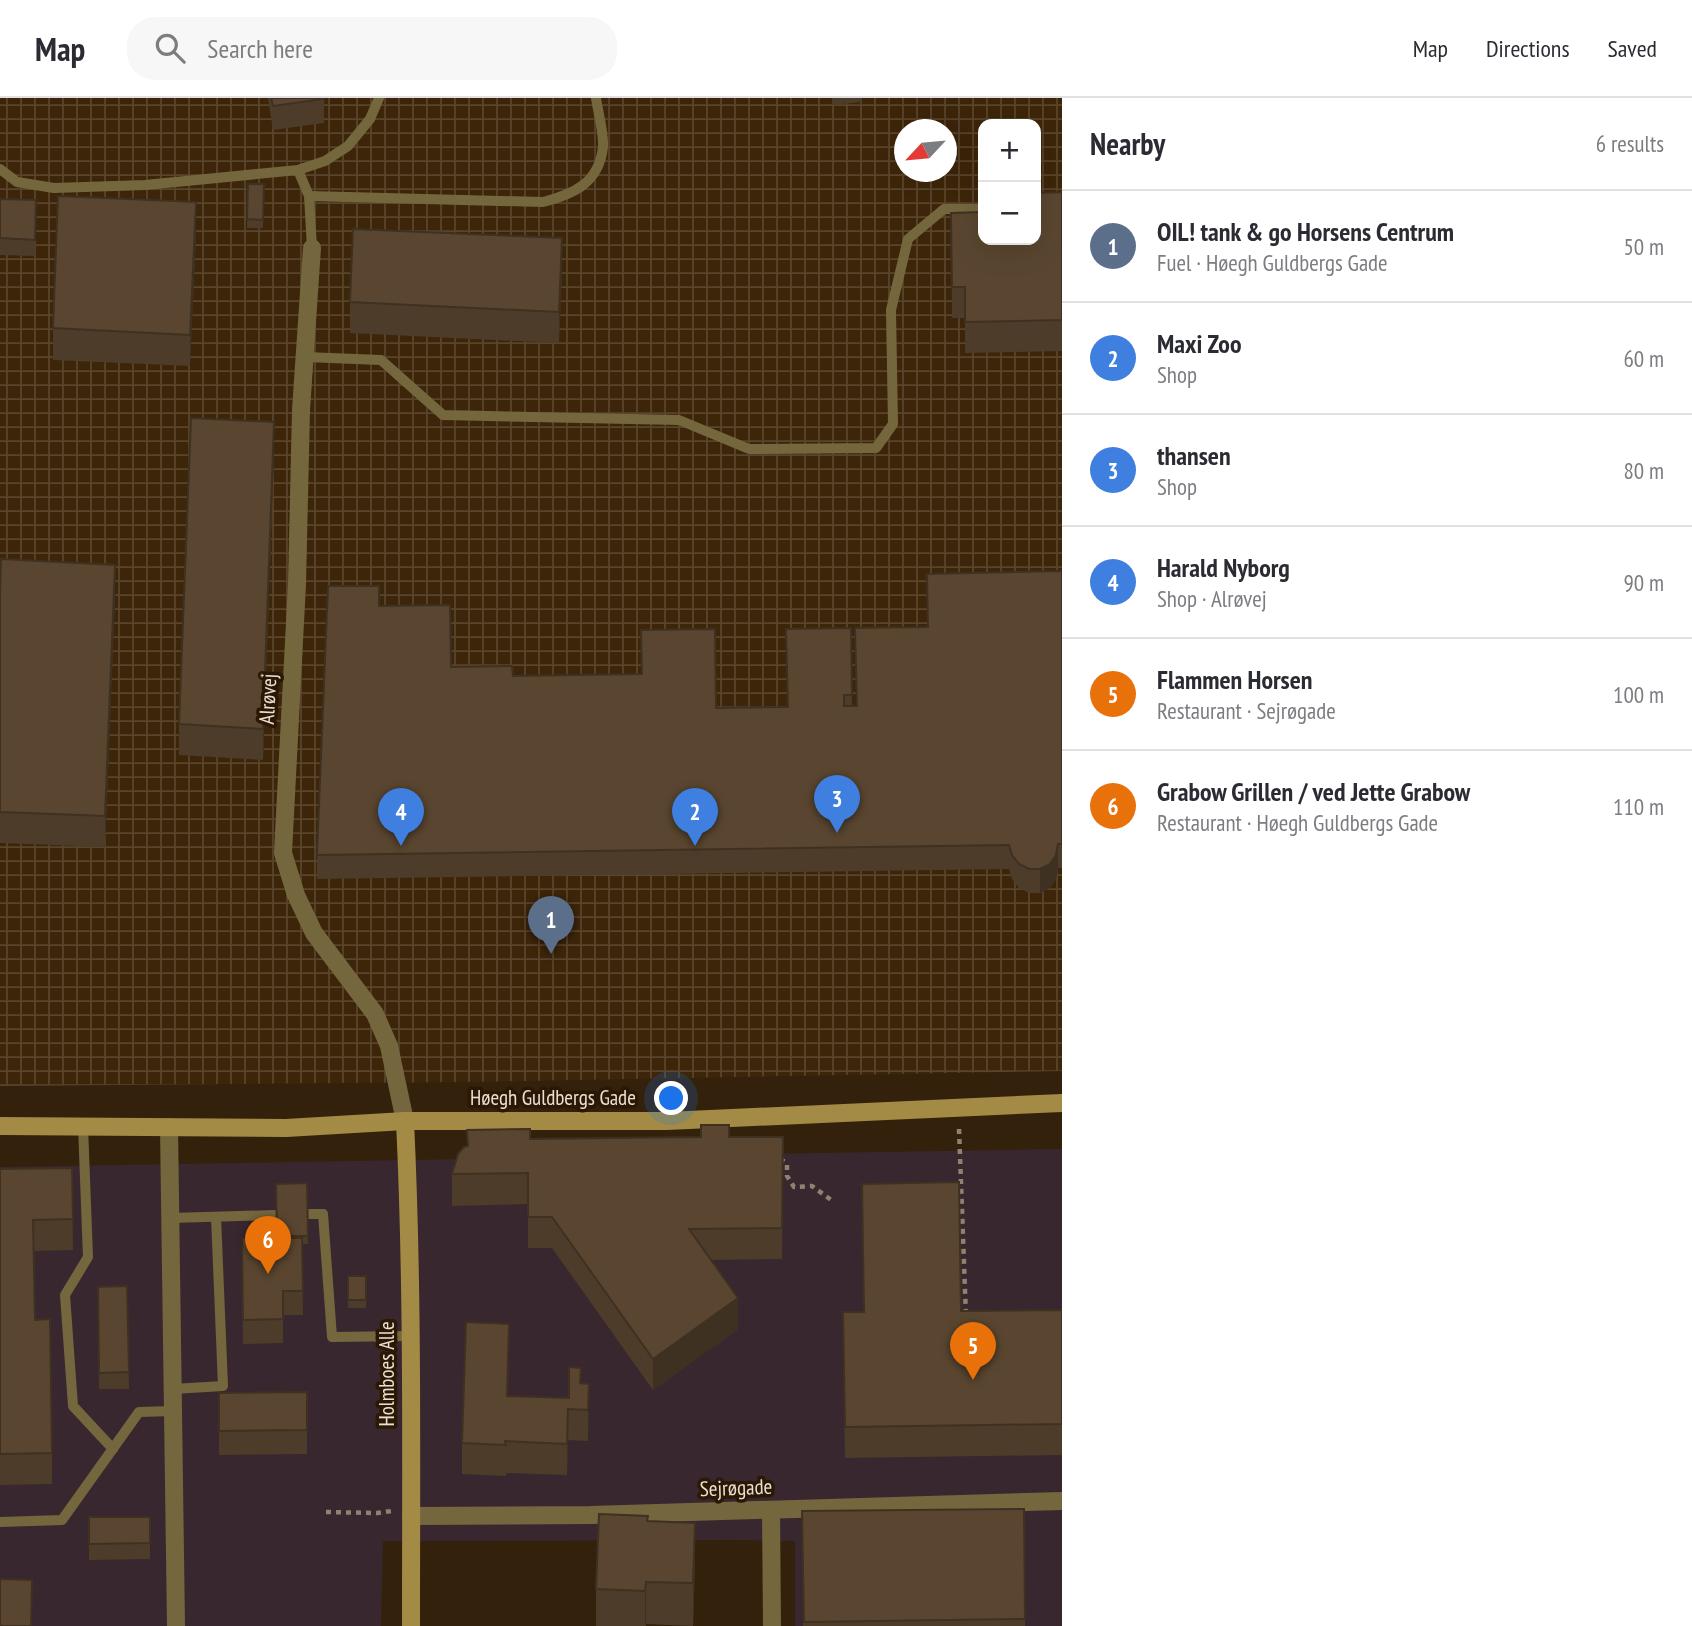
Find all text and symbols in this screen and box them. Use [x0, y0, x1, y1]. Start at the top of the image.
search box [127, 17, 617, 80]
text: Map [35, 27, 85, 70]
icon: search [151, 29, 189, 67]
text: Search here [207, 32, 313, 65]
text: Map [1413, 33, 1448, 64]
text: Directions [1486, 33, 1570, 64]
text: Saved [1608, 33, 1657, 64]
north arrow [894, 119, 957, 182]
map controls [978, 119, 1041, 245]
button: + [978, 119, 1041, 182]
text: Nearby [1090, 124, 1165, 163]
text: 6 results [1596, 129, 1664, 158]
button: − [978, 182, 1041, 245]
text: OIL! tank & go Horsens Centrum [1157, 215, 1454, 248]
text: 1 [1108, 232, 1119, 261]
text: 50 m [1623, 232, 1664, 261]
text: Fuel · Høegh Guldbergs Gade [1157, 248, 1388, 277]
text: Maxi Zoo [1157, 327, 1241, 360]
text: 2 [1108, 344, 1119, 373]
text: 60 m [1623, 344, 1664, 373]
text: Shop [1157, 360, 1197, 389]
text: thansen [1157, 439, 1231, 472]
text: 3 [1108, 456, 1119, 485]
text: 80 m [1623, 456, 1664, 485]
text: Shop [1157, 472, 1197, 501]
text: Harald Nyborg [1157, 551, 1290, 584]
text: 4 [1108, 568, 1119, 597]
text: 90 m [1623, 568, 1664, 597]
text: Shop · Alrøvej [1157, 584, 1267, 613]
text: Flammen Horsen [1157, 663, 1313, 696]
street label: Alrøvej [253, 673, 282, 725]
text: 5 [1108, 680, 1119, 709]
text: 100 m [1613, 680, 1664, 709]
text: Restaurant · Sejrøgade [1157, 696, 1336, 725]
pin: 3 [814, 775, 860, 833]
text: Grabow Grillen / ved Jette Grabow [1157, 775, 1470, 808]
pin: 4 [378, 788, 424, 846]
pin: 2 [672, 788, 718, 846]
text: 6 [1108, 792, 1119, 821]
text: 110 m [1613, 792, 1664, 821]
text: Restaurant · Høegh Guldbergs Gade [1157, 808, 1438, 837]
pin: 1 [528, 896, 574, 954]
your location [654, 1081, 688, 1115]
street label: Høegh Guldbergs Gade [470, 1084, 636, 1111]
pin: 6 [245, 1216, 291, 1274]
street label: Holmboes Alle [373, 1321, 400, 1427]
pin: 5 [950, 1322, 996, 1380]
street label: Sejrøgade [699, 1473, 773, 1502]

